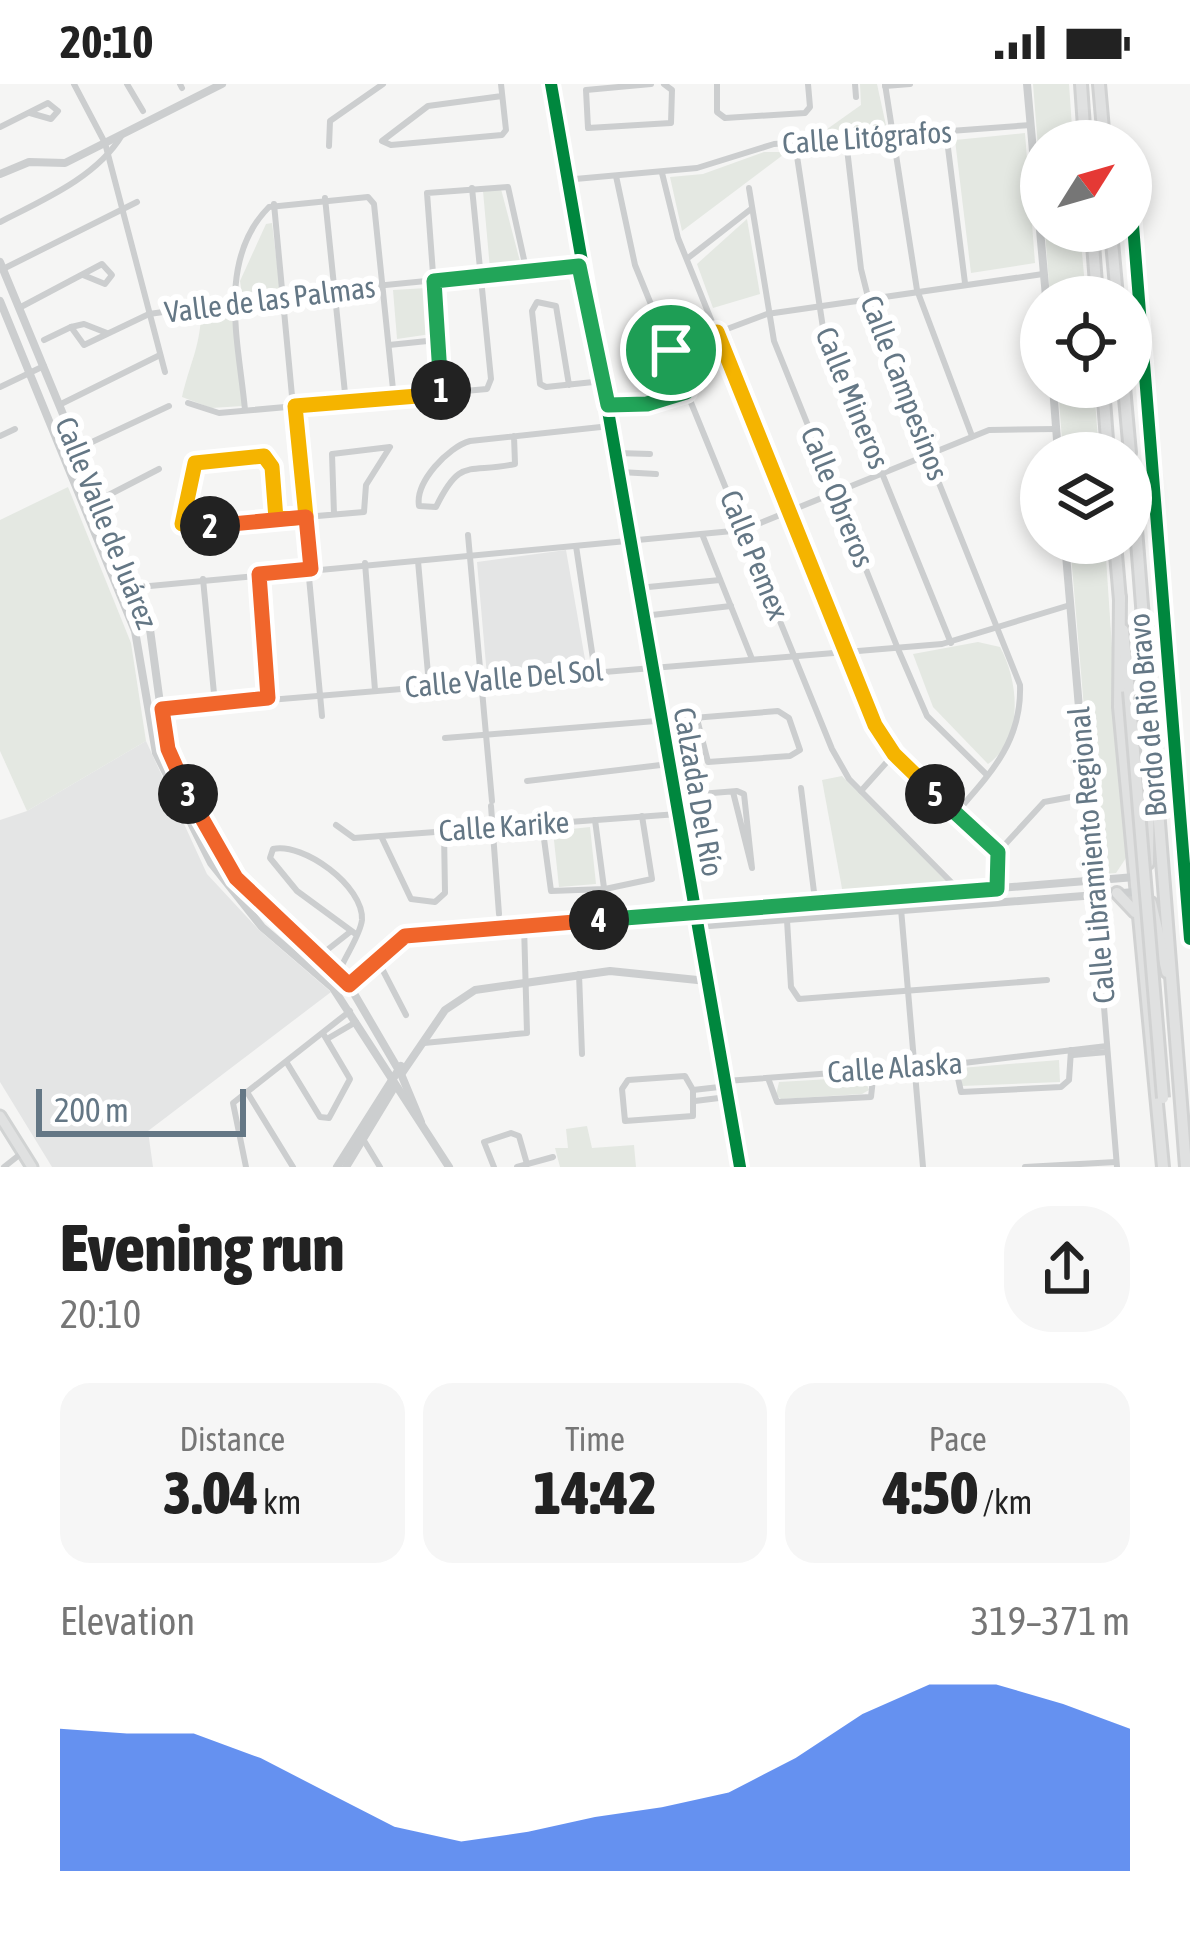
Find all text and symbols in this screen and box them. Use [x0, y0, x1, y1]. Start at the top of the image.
text: 20:10 [60, 16, 154, 68]
street label: Calle Litógrafos [781, 114, 953, 160]
north arrow [1020, 120, 1152, 252]
map controls [1020, 120, 1152, 564]
street label: Valle de las Palmas [163, 269, 377, 329]
button: locate [1020, 276, 1152, 408]
street label: Calle Campesinos [854, 291, 956, 484]
pin [620, 299, 722, 401]
icon: arrive [638, 317, 704, 383]
street label: Calle Mineros [809, 322, 897, 473]
pin: 1 [411, 360, 471, 420]
text: 1 [433, 371, 449, 409]
street label: Calle Valle de Juárez [49, 412, 165, 634]
street label: Calle Obreros [794, 421, 882, 572]
button: layers [1020, 432, 1152, 564]
street label: Calle Pemex [714, 485, 796, 624]
pin: 2 [180, 496, 240, 556]
text: 2 [202, 507, 218, 545]
street label: Bordo de Rio Bravo [1121, 612, 1173, 818]
street label: Calle Valle Del Sol [403, 652, 605, 704]
street label: Calzada Del Río [667, 705, 731, 879]
street label: Calle Libramiento Regional [1061, 705, 1121, 1005]
pin: 3 [158, 764, 218, 824]
pin: 5 [905, 764, 965, 824]
text: 3 [180, 775, 196, 813]
text: 5 [927, 775, 943, 813]
street label: Calle Karike [437, 804, 570, 848]
pin: 4 [569, 890, 629, 950]
text: 4 [591, 901, 607, 939]
street label: Calle Alaska [826, 1045, 964, 1089]
scale bar [36, 1083, 246, 1136]
text: 200 m [54, 1091, 129, 1129]
button: share [1004, 1206, 1130, 1332]
text: Evening run [60, 1209, 345, 1285]
text: 20:10 [60, 1292, 141, 1336]
text: Distance [179, 1420, 285, 1458]
text: Time [565, 1420, 625, 1458]
text: Pace [929, 1420, 987, 1458]
text: 3.04 [163, 1458, 259, 1527]
text: 14:42 [533, 1458, 657, 1527]
text: 4:50 [883, 1458, 978, 1527]
text: km [259, 1483, 301, 1521]
text: /km [978, 1483, 1032, 1521]
text: Elevation [60, 1599, 195, 1643]
text: 319–371 m [971, 1599, 1130, 1643]

